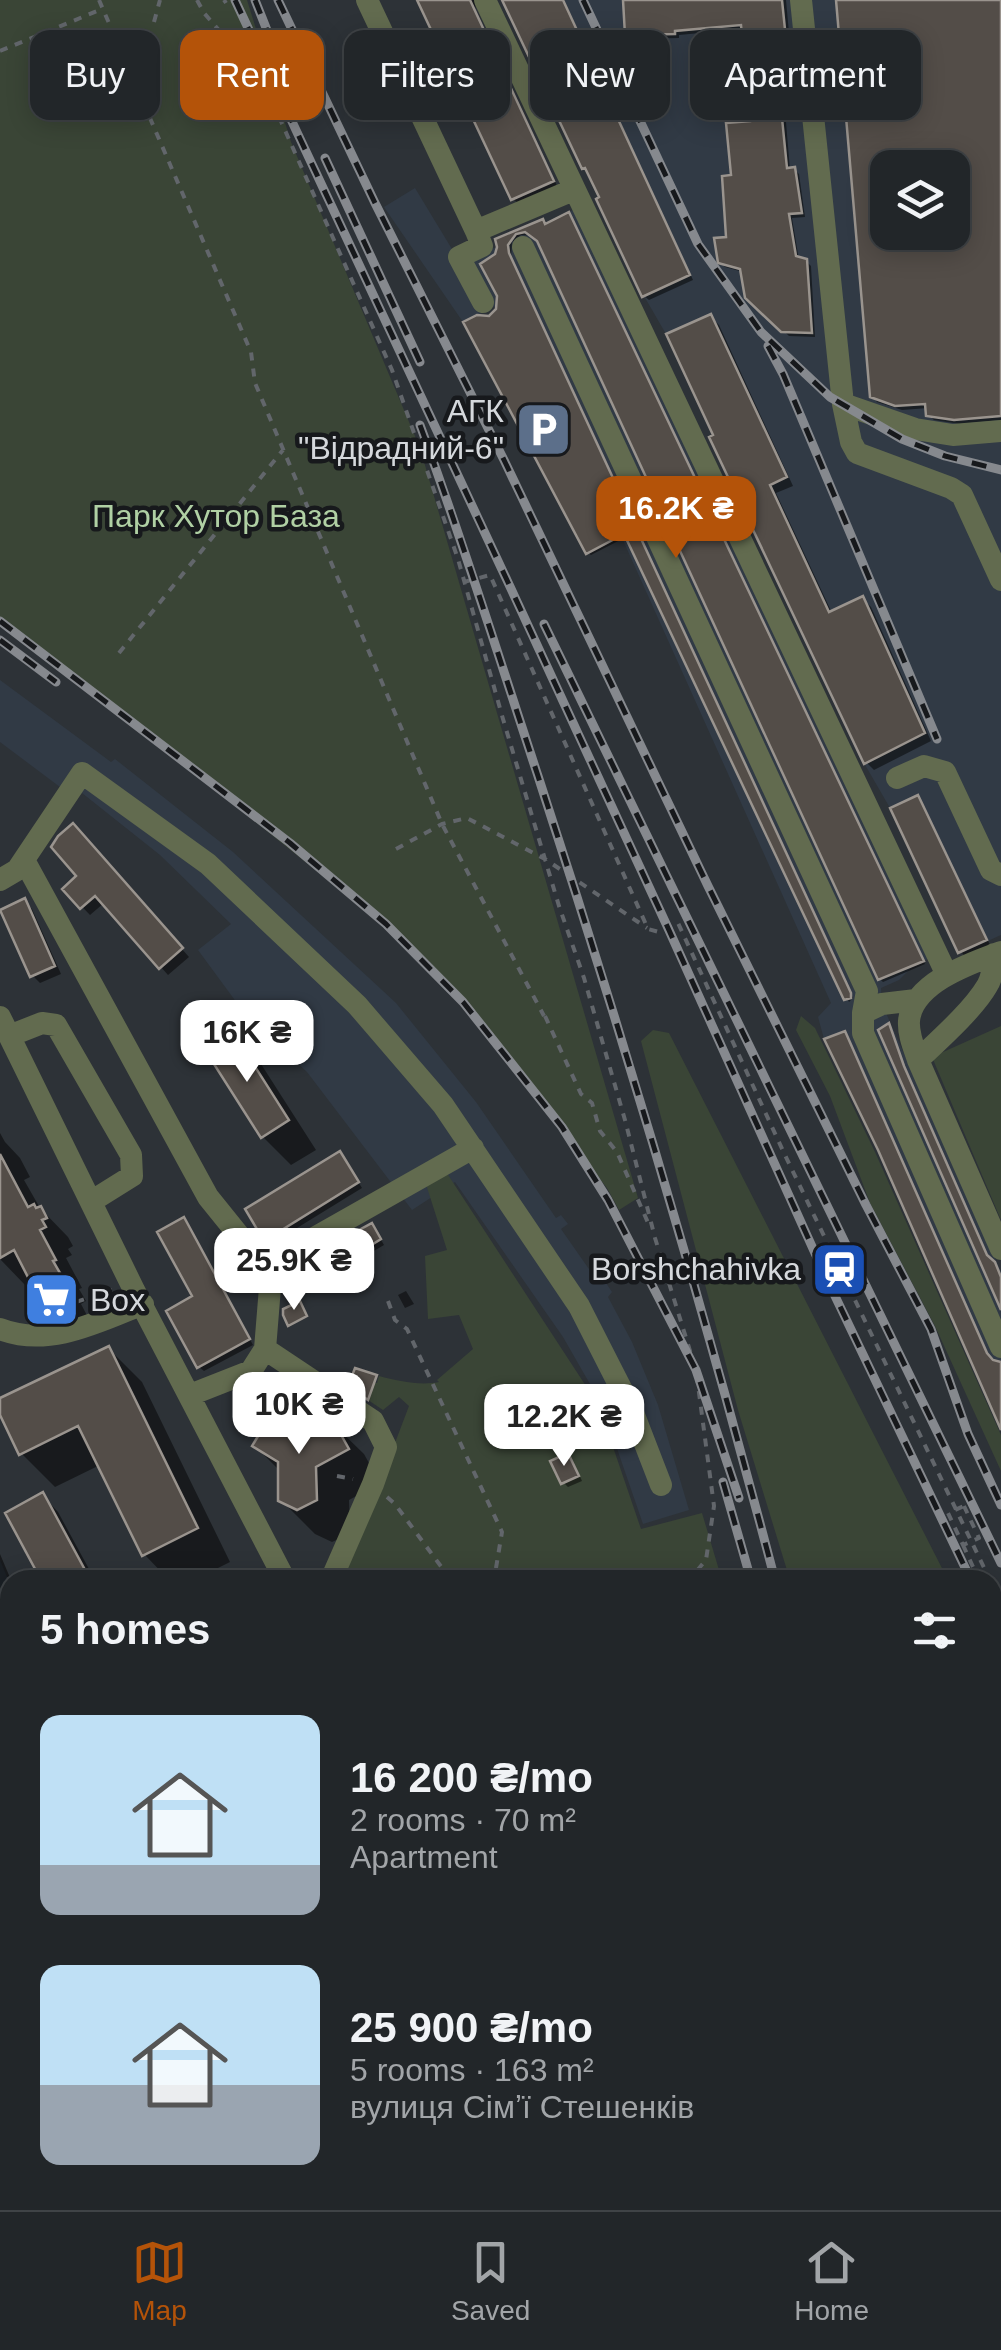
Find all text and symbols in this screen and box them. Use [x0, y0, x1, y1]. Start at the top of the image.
chip: Buy [30, 30, 160, 120]
chip: Rent [180, 30, 324, 120]
chip: Filters [344, 30, 510, 120]
chip: New [530, 30, 670, 120]
chip: Apartment [690, 30, 921, 120]
map controls [870, 150, 970, 250]
button: layers [870, 150, 970, 250]
place label: АГК "Відрадний-6" [298, 393, 504, 466]
parking icon: АГК "Відрадний-6" [513, 399, 573, 459]
pin: 16.2K ₴ [584, 476, 768, 561]
text: 16.2K ₴ [618, 490, 734, 526]
park label: Парк Хутор База [92, 498, 340, 534]
pin: 16K ₴ [177, 1000, 317, 1085]
text: 16K ₴ [203, 1014, 291, 1050]
pin: 25.9K ₴ [202, 1228, 386, 1313]
station icon: Borshchahivka [810, 1239, 870, 1299]
text: 25.9K ₴ [236, 1242, 352, 1278]
place label: Borshchahivka [591, 1251, 801, 1287]
supermarket icon: Box [21, 1270, 81, 1330]
place label: Box [90, 1282, 145, 1318]
pin: 10K ₴ [229, 1372, 369, 1457]
pin: 12.2K ₴ [472, 1384, 656, 1469]
text: 10K ₴ [255, 1386, 343, 1422]
text: 12.2K ₴ [506, 1398, 622, 1434]
icon: filters [907, 1603, 962, 1658]
text: 5 homes [40, 1606, 210, 1653]
text: 16 200 ₴/mo [350, 1754, 593, 1801]
icon: home [120, 1755, 240, 1875]
text: 2 rooms · 70 m² [350, 1802, 576, 1838]
text: Apartment [350, 1839, 498, 1875]
text: 25 900 ₴/mo [350, 2004, 593, 2051]
icon: home [120, 2005, 240, 2125]
text: 5 rooms · 163 m² [350, 2052, 594, 2088]
text: вулиця Сімʼї Стешенків [350, 2089, 694, 2125]
tab: Map [132, 2235, 187, 2327]
tab: Saved [451, 2235, 530, 2327]
tab: Home [794, 2235, 869, 2327]

